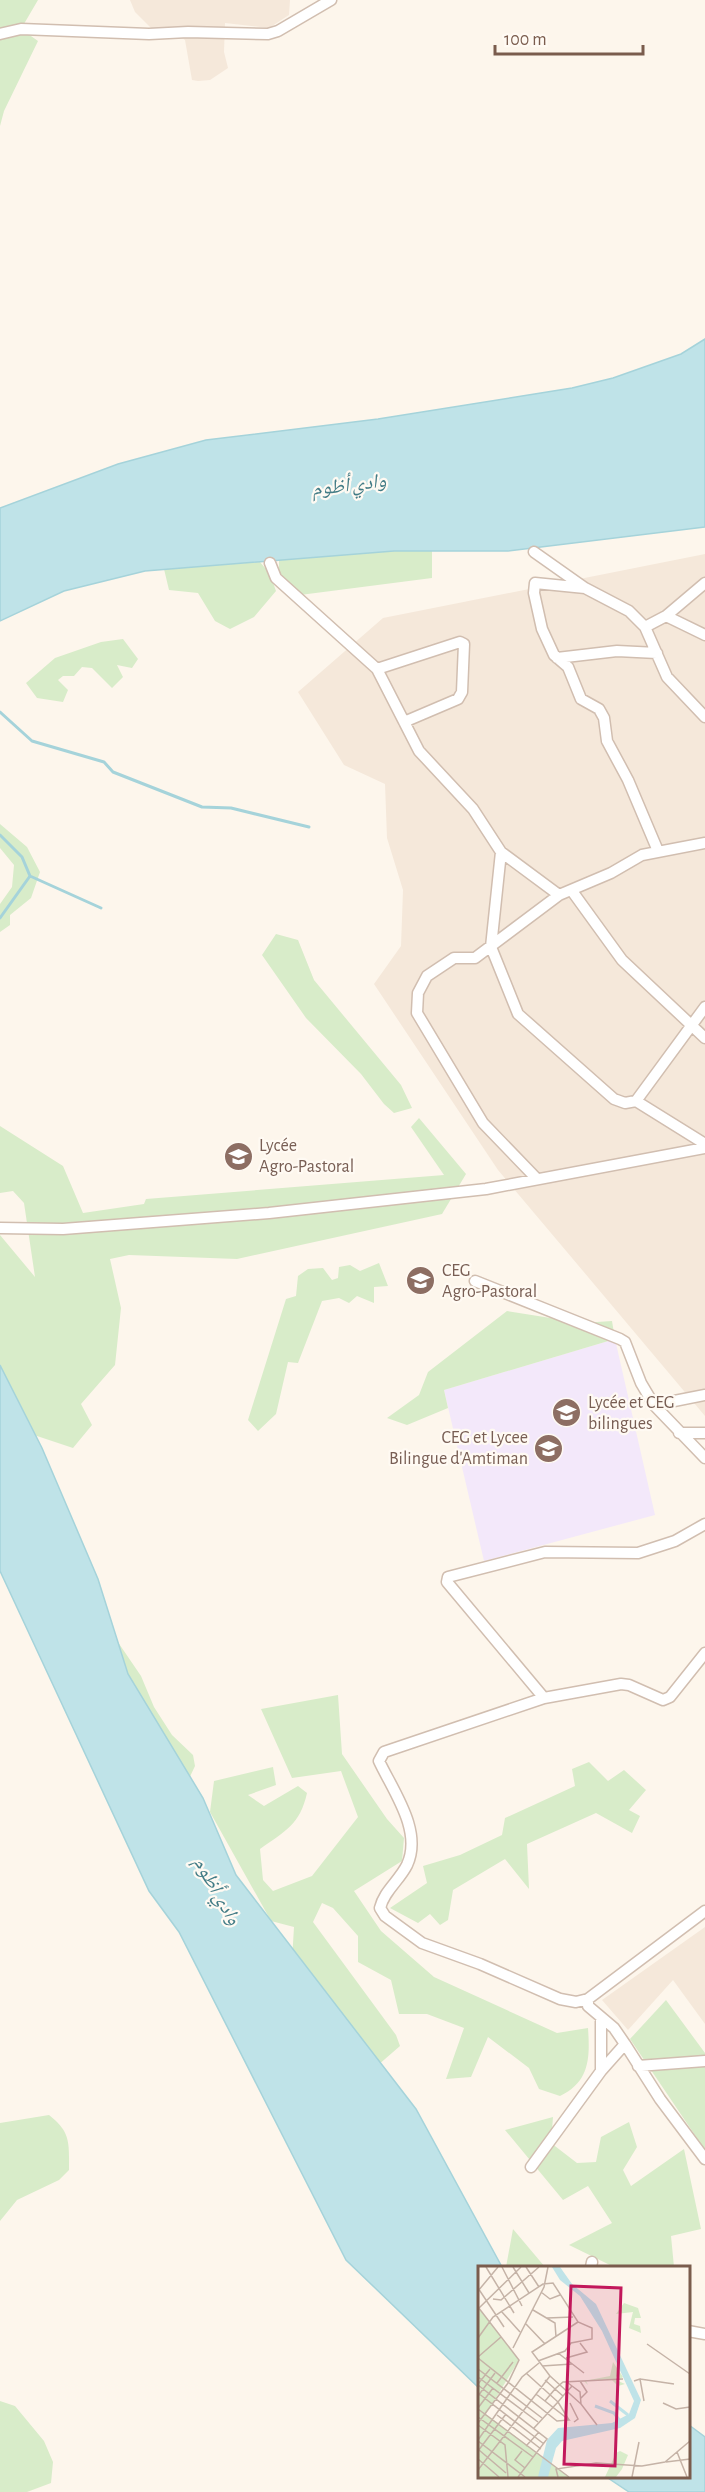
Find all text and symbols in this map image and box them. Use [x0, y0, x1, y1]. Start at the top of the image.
scale bar [495, 18, 644, 56]
text: 100 m [504, 31, 547, 49]
water label: وادي أظوم [310, 468, 388, 505]
place label: Lycée Agro-Pastoral [259, 1137, 354, 1176]
school or university icon: Lycée Agro-Pastoral [222, 1140, 254, 1172]
place label: CEG Agro-Pastoral [442, 1262, 537, 1301]
school or university icon: CEG Agro-Pastoral [405, 1265, 437, 1297]
place label: Lycée et CEG bilingues [588, 1394, 675, 1433]
school or university icon: Lycée et CEG bilingues [551, 1397, 583, 1429]
place label: CEG et Lycee Bilingue d'Amtiman [389, 1429, 528, 1468]
school or university icon: CEG et Lycee Bilingue d'Amtiman [533, 1432, 565, 1464]
water label: وادي أظوم [185, 1852, 247, 1931]
inset map [478, 2266, 690, 2477]

